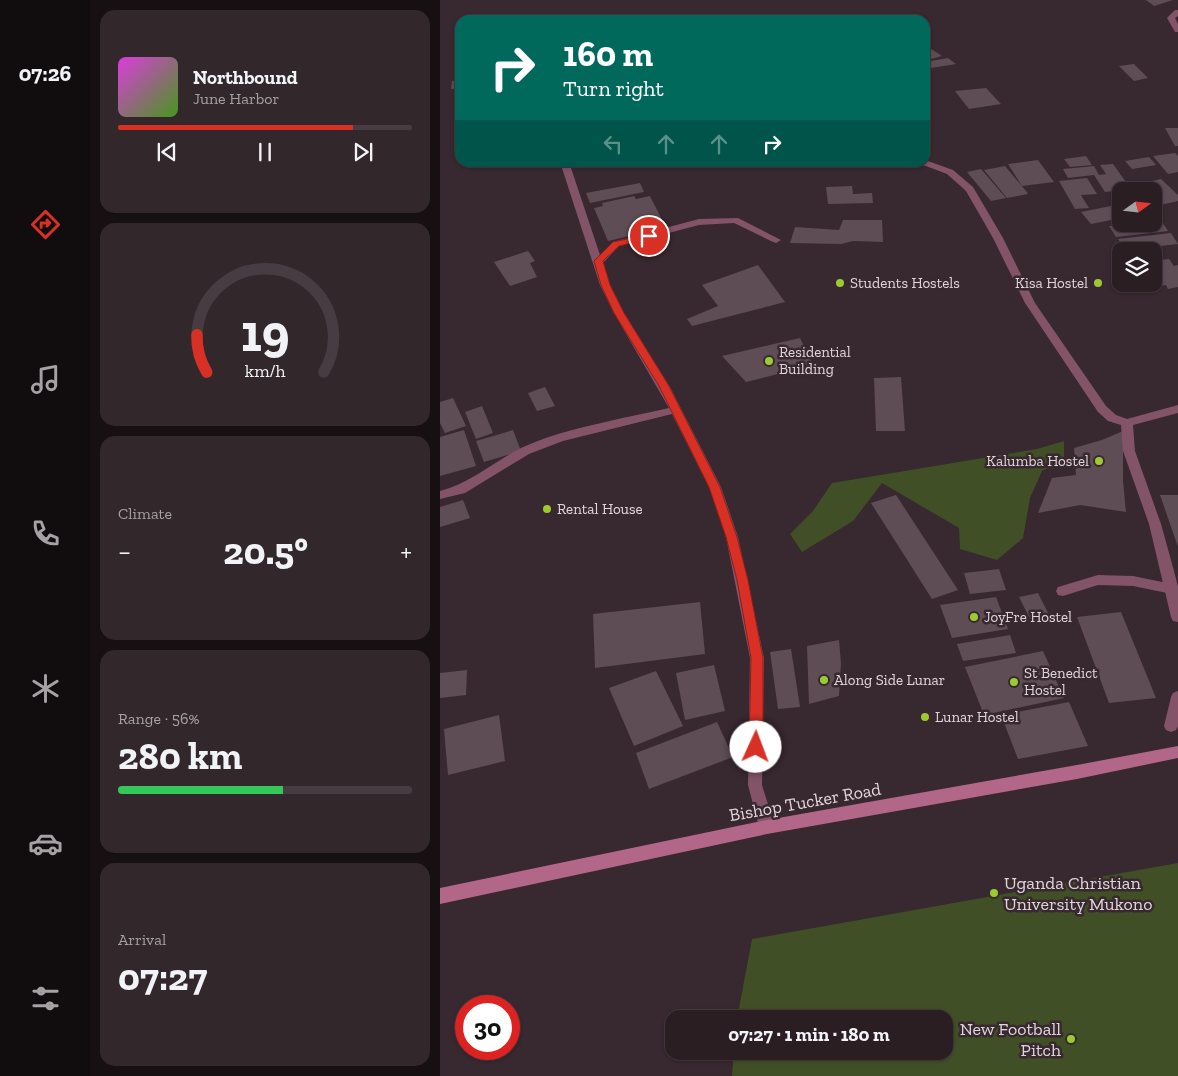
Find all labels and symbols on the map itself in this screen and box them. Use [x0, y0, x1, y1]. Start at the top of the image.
north arrow [1112, 182, 1162, 232]
pin [628, 215, 670, 257]
place label: Students Hostels [850, 274, 960, 292]
place label: Kisa Hostel [1015, 274, 1088, 292]
marker: Students Hostels [834, 277, 846, 289]
marker: Kisa Hostel [1092, 277, 1104, 289]
place label: Residential Building [779, 343, 851, 378]
marker: Residential Building [763, 355, 775, 367]
place label: Kalumba Hostel [986, 452, 1089, 470]
marker: Kalumba Hostel [1093, 455, 1105, 467]
place label: Rental House [557, 500, 643, 518]
marker: Rental House [541, 503, 553, 515]
place label: JoyFre Hostel [984, 608, 1072, 626]
marker: JoyFre Hostel [968, 611, 980, 623]
place label: St Benedict Hostel [1024, 664, 1098, 699]
place label: Along Side Lunar [834, 671, 945, 689]
marker: Along Side Lunar [818, 674, 830, 686]
marker: St Benedict Hostel [1008, 676, 1020, 688]
place label: Lunar Hostel [935, 708, 1019, 726]
marker: Lunar Hostel [919, 711, 931, 723]
position arrow [729, 720, 781, 772]
street label: Bishop Tucker Road [727, 778, 883, 826]
place label: Uganda Christian University Mukono [1004, 872, 1152, 915]
marker: Uganda Christian University Mukono [988, 887, 1000, 899]
speed limit sign: 30 [455, 995, 520, 1060]
place label: New Football Pitch [960, 1018, 1061, 1061]
marker: New Football Pitch [1065, 1033, 1077, 1045]

